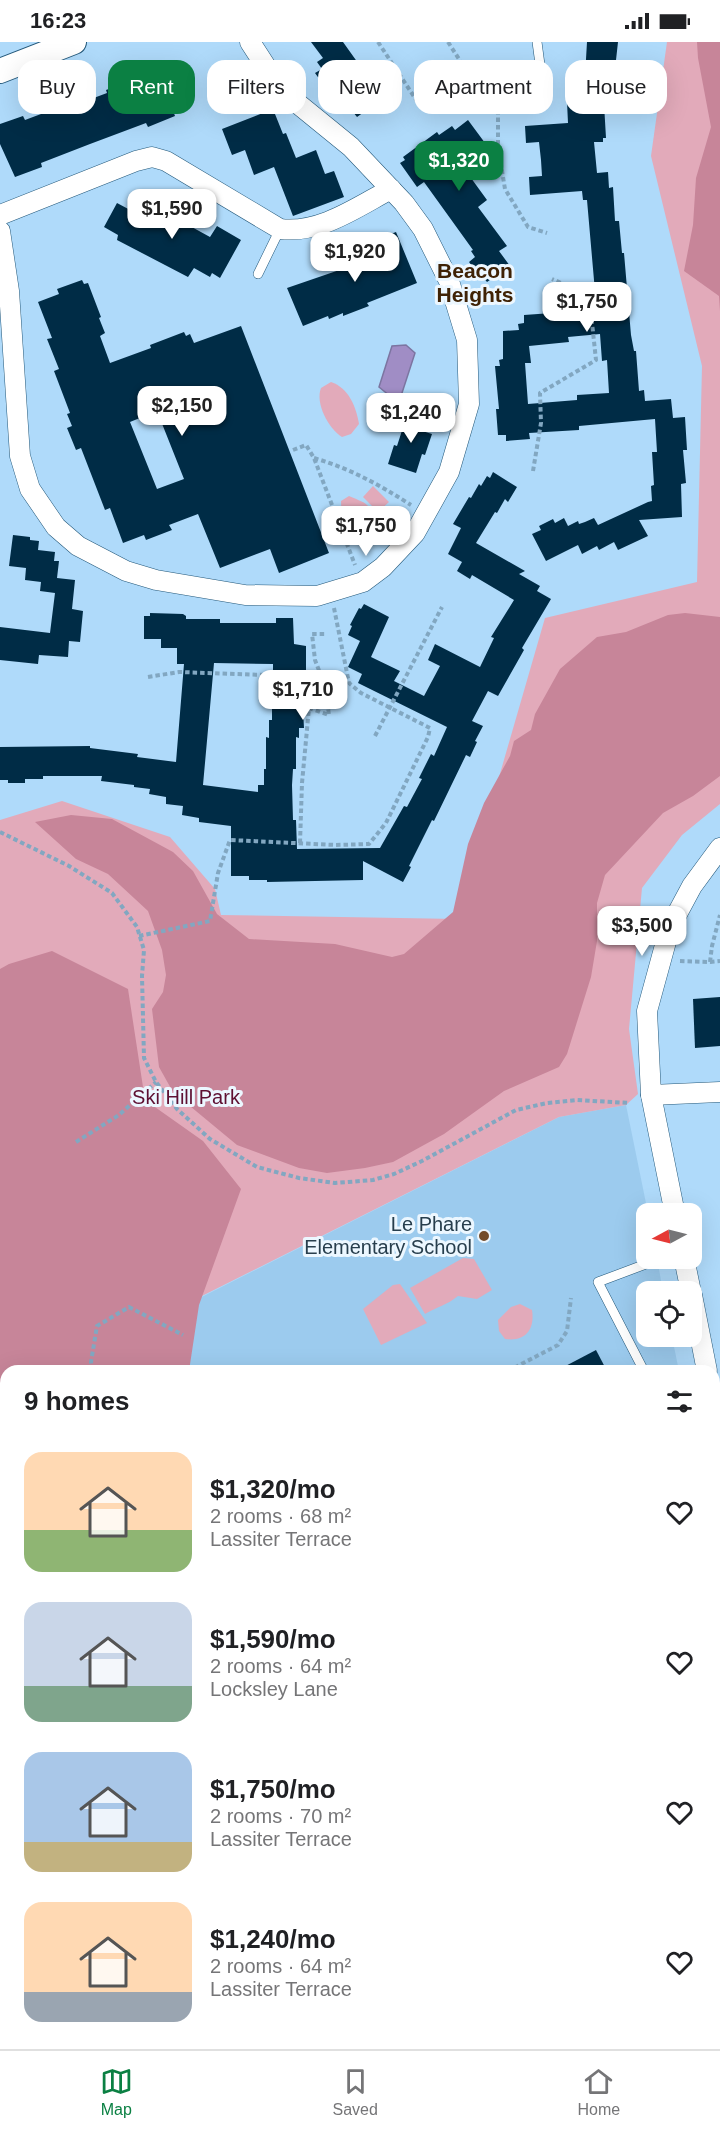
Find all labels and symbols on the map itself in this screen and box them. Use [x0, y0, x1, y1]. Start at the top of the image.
pin: $1,320 [410, 141, 508, 192]
pin: $1,590 [123, 189, 221, 240]
pin: $1,920 [306, 232, 404, 283]
district label: Beacon Heights [436, 259, 514, 306]
pin: $1,750 [538, 282, 636, 333]
pin: $2,150 [133, 386, 231, 437]
pin: $1,240 [362, 393, 460, 444]
pin: $1,750 [317, 506, 415, 557]
pin: $1,710 [254, 670, 352, 721]
pin: $3,500 [593, 906, 691, 957]
park label: Ski Hill Park [132, 1086, 241, 1108]
north arrow [636, 1203, 702, 1269]
place label: Le Phare Elementary School [304, 1213, 472, 1258]
marker: Le Phare Elementary School [477, 1229, 491, 1243]

